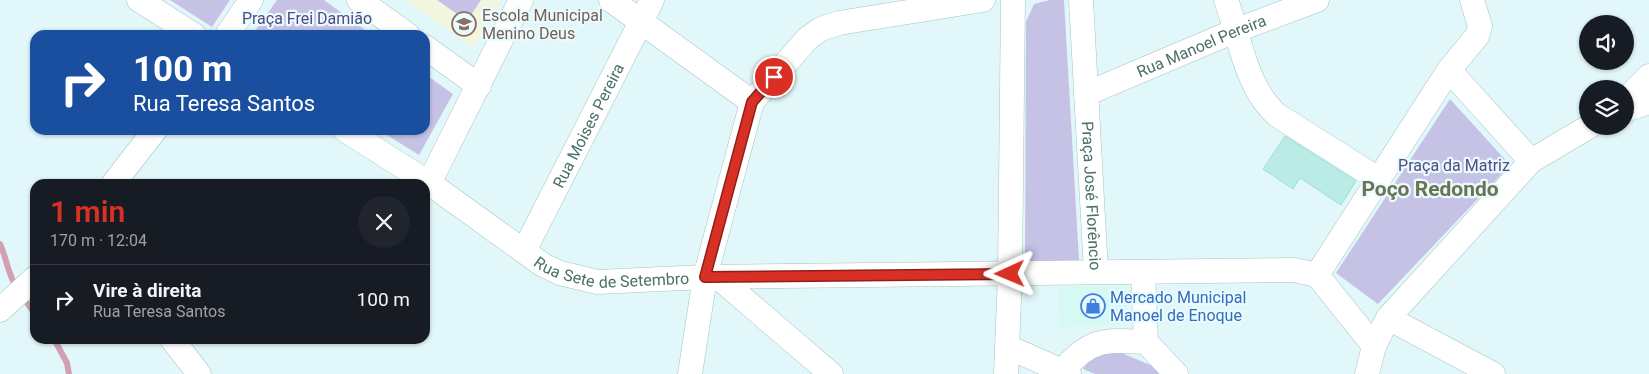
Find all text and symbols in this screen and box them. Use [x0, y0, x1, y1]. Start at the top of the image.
place label: Escola Municipal Menino Deus [482, 6, 603, 43]
park label: Praça Frei Damião [242, 9, 372, 28]
school or university icon: Escola Municipal Menino Deus [451, 11, 477, 37]
street label: Rua Manoel Pereira [1134, 11, 1269, 81]
map controls [1579, 15, 1634, 135]
button: sound [1579, 15, 1634, 70]
text: 100 m [133, 49, 232, 90]
icon: right [50, 50, 115, 115]
pin [753, 56, 795, 98]
street label: Rua Moises Pereira [549, 60, 628, 191]
icon: arrive [760, 63, 788, 91]
button: layers [1579, 80, 1634, 135]
text: Rua Teresa Santos [133, 91, 315, 116]
street label: Praça José Florêncio [1078, 121, 1105, 271]
park label: Praça da Matriz [1398, 156, 1510, 175]
district label: Poço Redondo [1361, 177, 1499, 201]
text: 1 min [50, 194, 125, 229]
button: close [358, 196, 410, 248]
text: 170 m · 12:04 [50, 231, 147, 250]
position arrow [983, 247, 1035, 299]
street label: Rua Sete de Setembro [530, 253, 690, 292]
text: Vire à direita [93, 279, 202, 302]
icon: right [50, 286, 78, 314]
text: 100 m [357, 288, 410, 311]
place label: Mercado Municipal Manoel de Enoque [1110, 288, 1246, 325]
shop icon: Mercado Municipal Manoel de Enoque [1080, 293, 1106, 319]
text: Rua Teresa Santos [93, 302, 225, 321]

